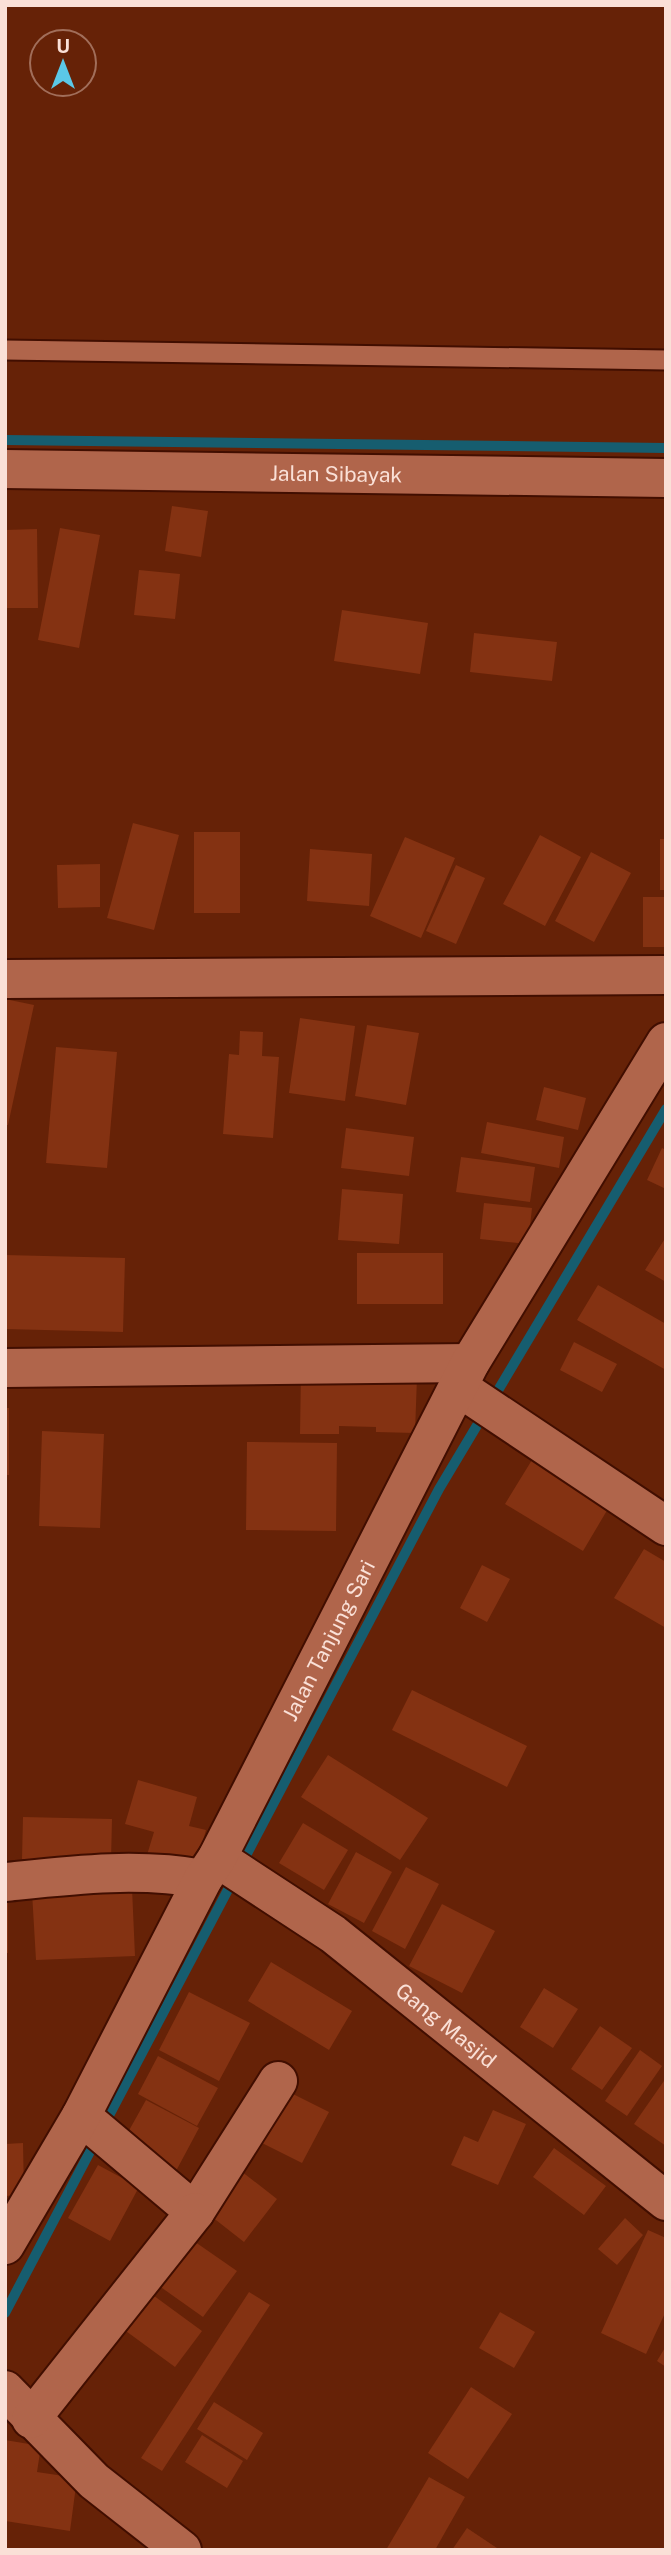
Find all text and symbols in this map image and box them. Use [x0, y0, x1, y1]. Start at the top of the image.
north arrow [28, 28, 98, 98]
text: U [56, 35, 70, 57]
street label: Jalan Sibayak [270, 460, 403, 487]
street label: Jalan Tanjung Sari [277, 1556, 380, 1725]
street label: Gang Masjid [391, 1977, 502, 2073]

